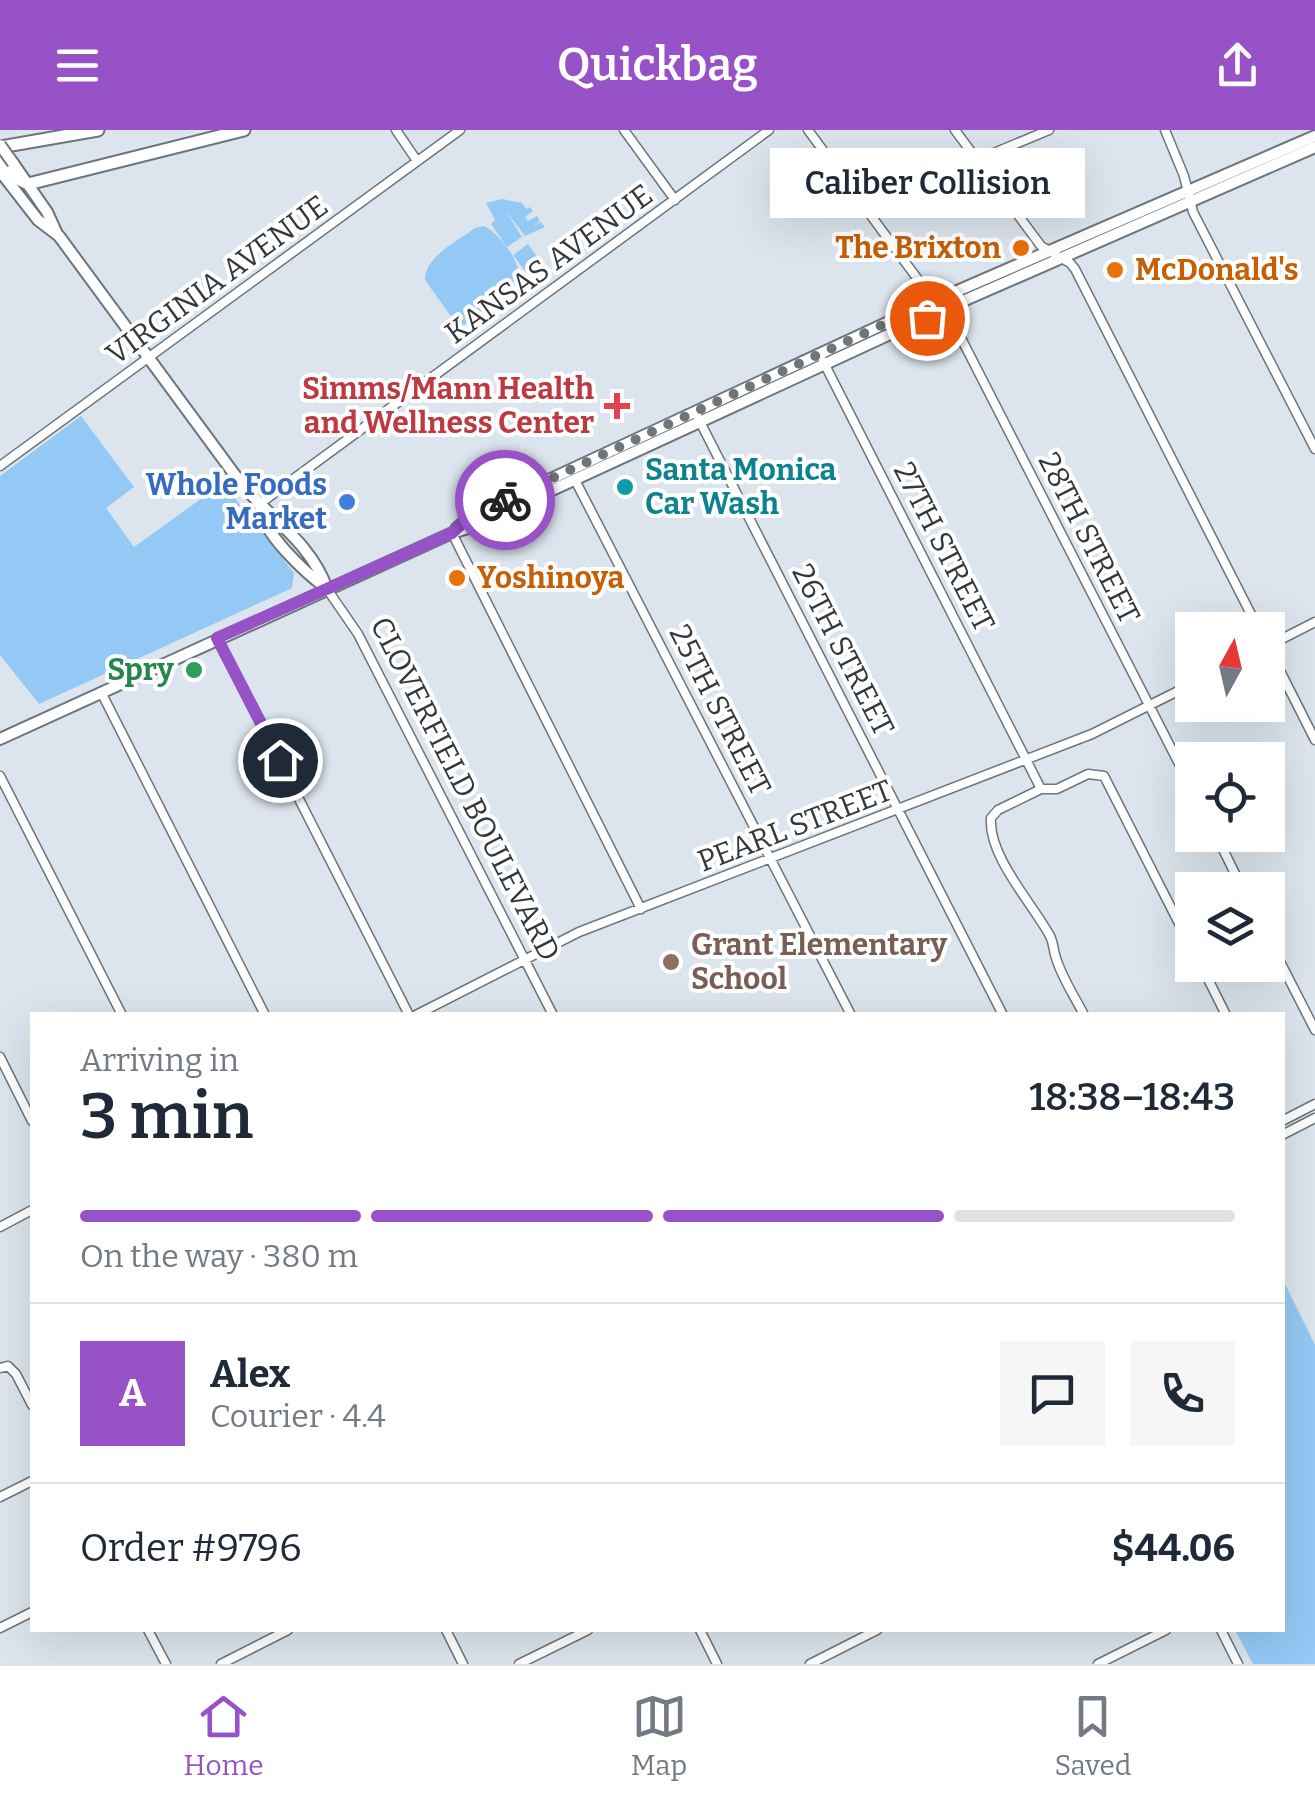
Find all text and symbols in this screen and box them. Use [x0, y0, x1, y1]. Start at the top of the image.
icon: menu [50, 38, 105, 93]
text: Quickbag [557, 38, 758, 92]
icon: share [1210, 38, 1265, 93]
callout: Caliber Collision [770, 148, 1084, 218]
text: Caliber Collision [805, 164, 1050, 202]
street label: KANSAS AVENUE [438, 177, 660, 351]
street label: VIRGINIA AVENUE [99, 188, 335, 372]
place label: The Brixton [835, 230, 1002, 266]
marker: The Brixton [1010, 237, 1032, 259]
place label: McDonald's [1135, 252, 1299, 288]
marker: McDonald's [1104, 259, 1126, 281]
pin [885, 276, 970, 361]
icon: bag [900, 291, 955, 346]
place label: Simms/Mann Health and Wellness Center [302, 371, 594, 441]
marker: Simms/Mann Health and Wellness Center [604, 393, 630, 419]
street label: 28TH STREET [1031, 447, 1147, 629]
courier [455, 450, 555, 550]
place label: Santa Monica Car Wash [645, 452, 837, 522]
street label: 27TH STREET [886, 456, 1002, 638]
place label: Whole Foods Market [146, 467, 327, 537]
icon: bike [478, 473, 533, 528]
marker: Santa Monica Car Wash [614, 476, 636, 498]
marker: Whole Foods Market [336, 491, 358, 513]
street label: 26TH STREET [784, 558, 902, 742]
place label: Yoshinoya [477, 560, 625, 596]
marker: Yoshinoya [446, 567, 468, 589]
street label: CLOVERFIELD BOULEVARD [362, 611, 568, 967]
north arrow [1175, 612, 1285, 722]
map controls [1175, 612, 1285, 982]
street label: 25TH STREET [662, 619, 778, 801]
place label: Spry [107, 652, 174, 688]
marker: Spry [183, 659, 205, 681]
pin [238, 718, 323, 803]
icon: home [253, 733, 308, 788]
button: locate [1175, 742, 1285, 852]
street label: PEARL STREET [693, 772, 897, 880]
button: layers [1175, 872, 1285, 982]
place label: Grant Elementary School [691, 927, 948, 997]
marker: Grant Elementary School [660, 951, 682, 973]
text: Arriving in [80, 1041, 239, 1079]
text: 18:38–18:43 [1029, 1074, 1235, 1120]
text: 3 min [80, 1077, 253, 1155]
text: On the way · 380 m [80, 1237, 358, 1275]
button: chat [1000, 1341, 1105, 1446]
button: phone [1130, 1341, 1235, 1446]
text: Alex [210, 1351, 290, 1397]
text: A [119, 1370, 146, 1416]
text: Courier · 4.4 [210, 1397, 386, 1435]
text: Order #9796 [80, 1525, 301, 1571]
text: $44.06 [1111, 1525, 1235, 1571]
tab: Home [184, 1689, 264, 1782]
tab: Map [631, 1689, 687, 1782]
tab: Saved [1054, 1689, 1131, 1782]

